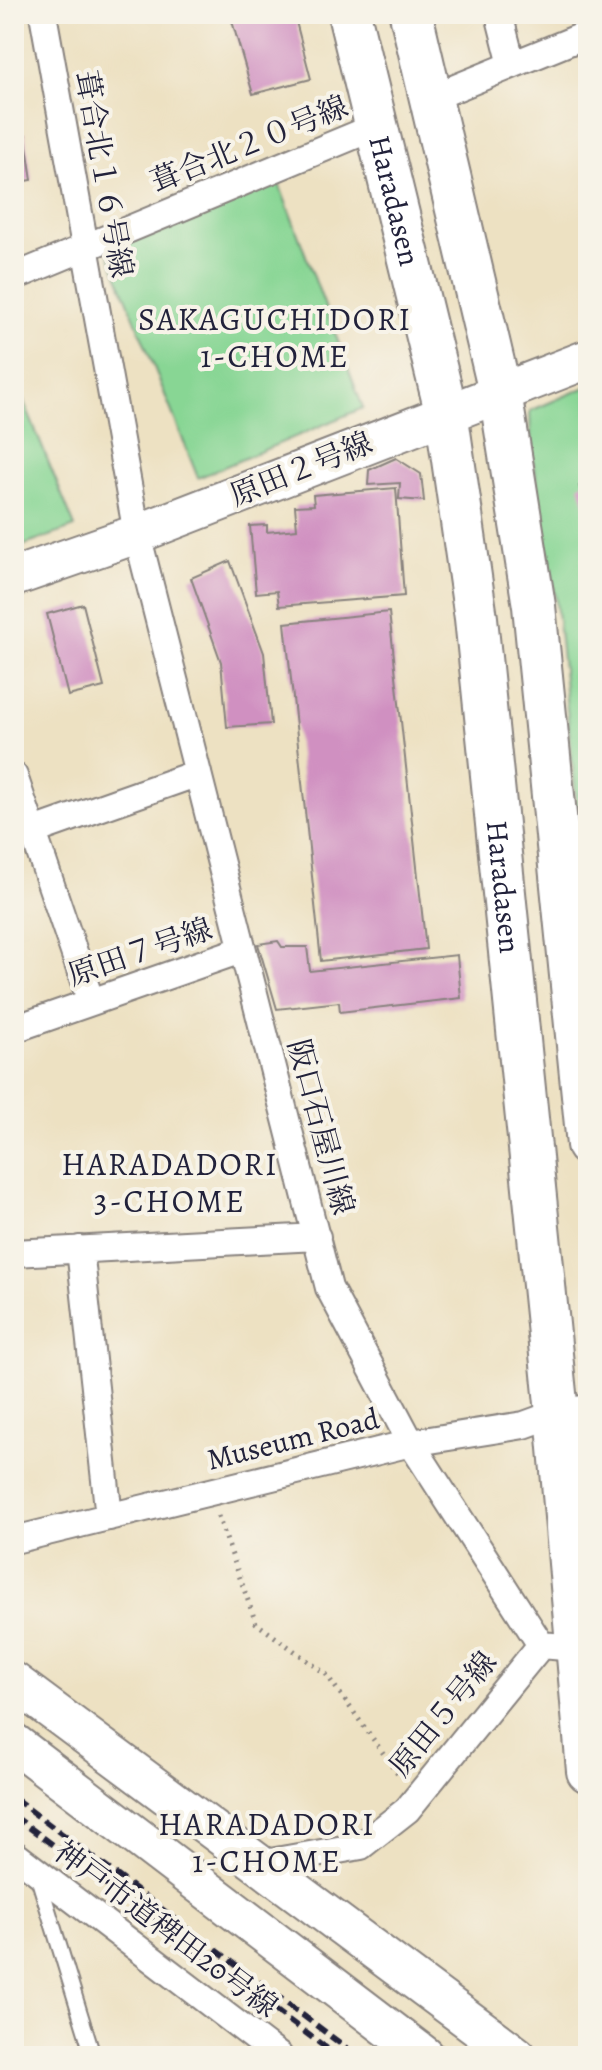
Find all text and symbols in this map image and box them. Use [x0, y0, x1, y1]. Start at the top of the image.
street label: 葺合北１６号線 [66, 67, 142, 281]
street label: 葺合北２０号線 [144, 86, 354, 202]
street label: Haradasen [359, 131, 430, 270]
district label: SAKAGUCHIDORI 1-CHOME [138, 297, 412, 378]
street label: 原田２号線 [224, 422, 378, 516]
street label: Haradasen [477, 818, 530, 955]
street label: 原田７号線 [63, 909, 217, 995]
street label: 阪口石屋川線 [278, 1035, 364, 1219]
district label: HARADADORI 3-CHOME [61, 1142, 279, 1223]
street label: Museum Road [203, 1398, 384, 1480]
street label: 原田５号線 [380, 1643, 506, 1785]
district label: HARADADORI 1-CHOME [158, 1802, 376, 1883]
street label: 神戸市道稗田20号線 [46, 1832, 286, 2026]

